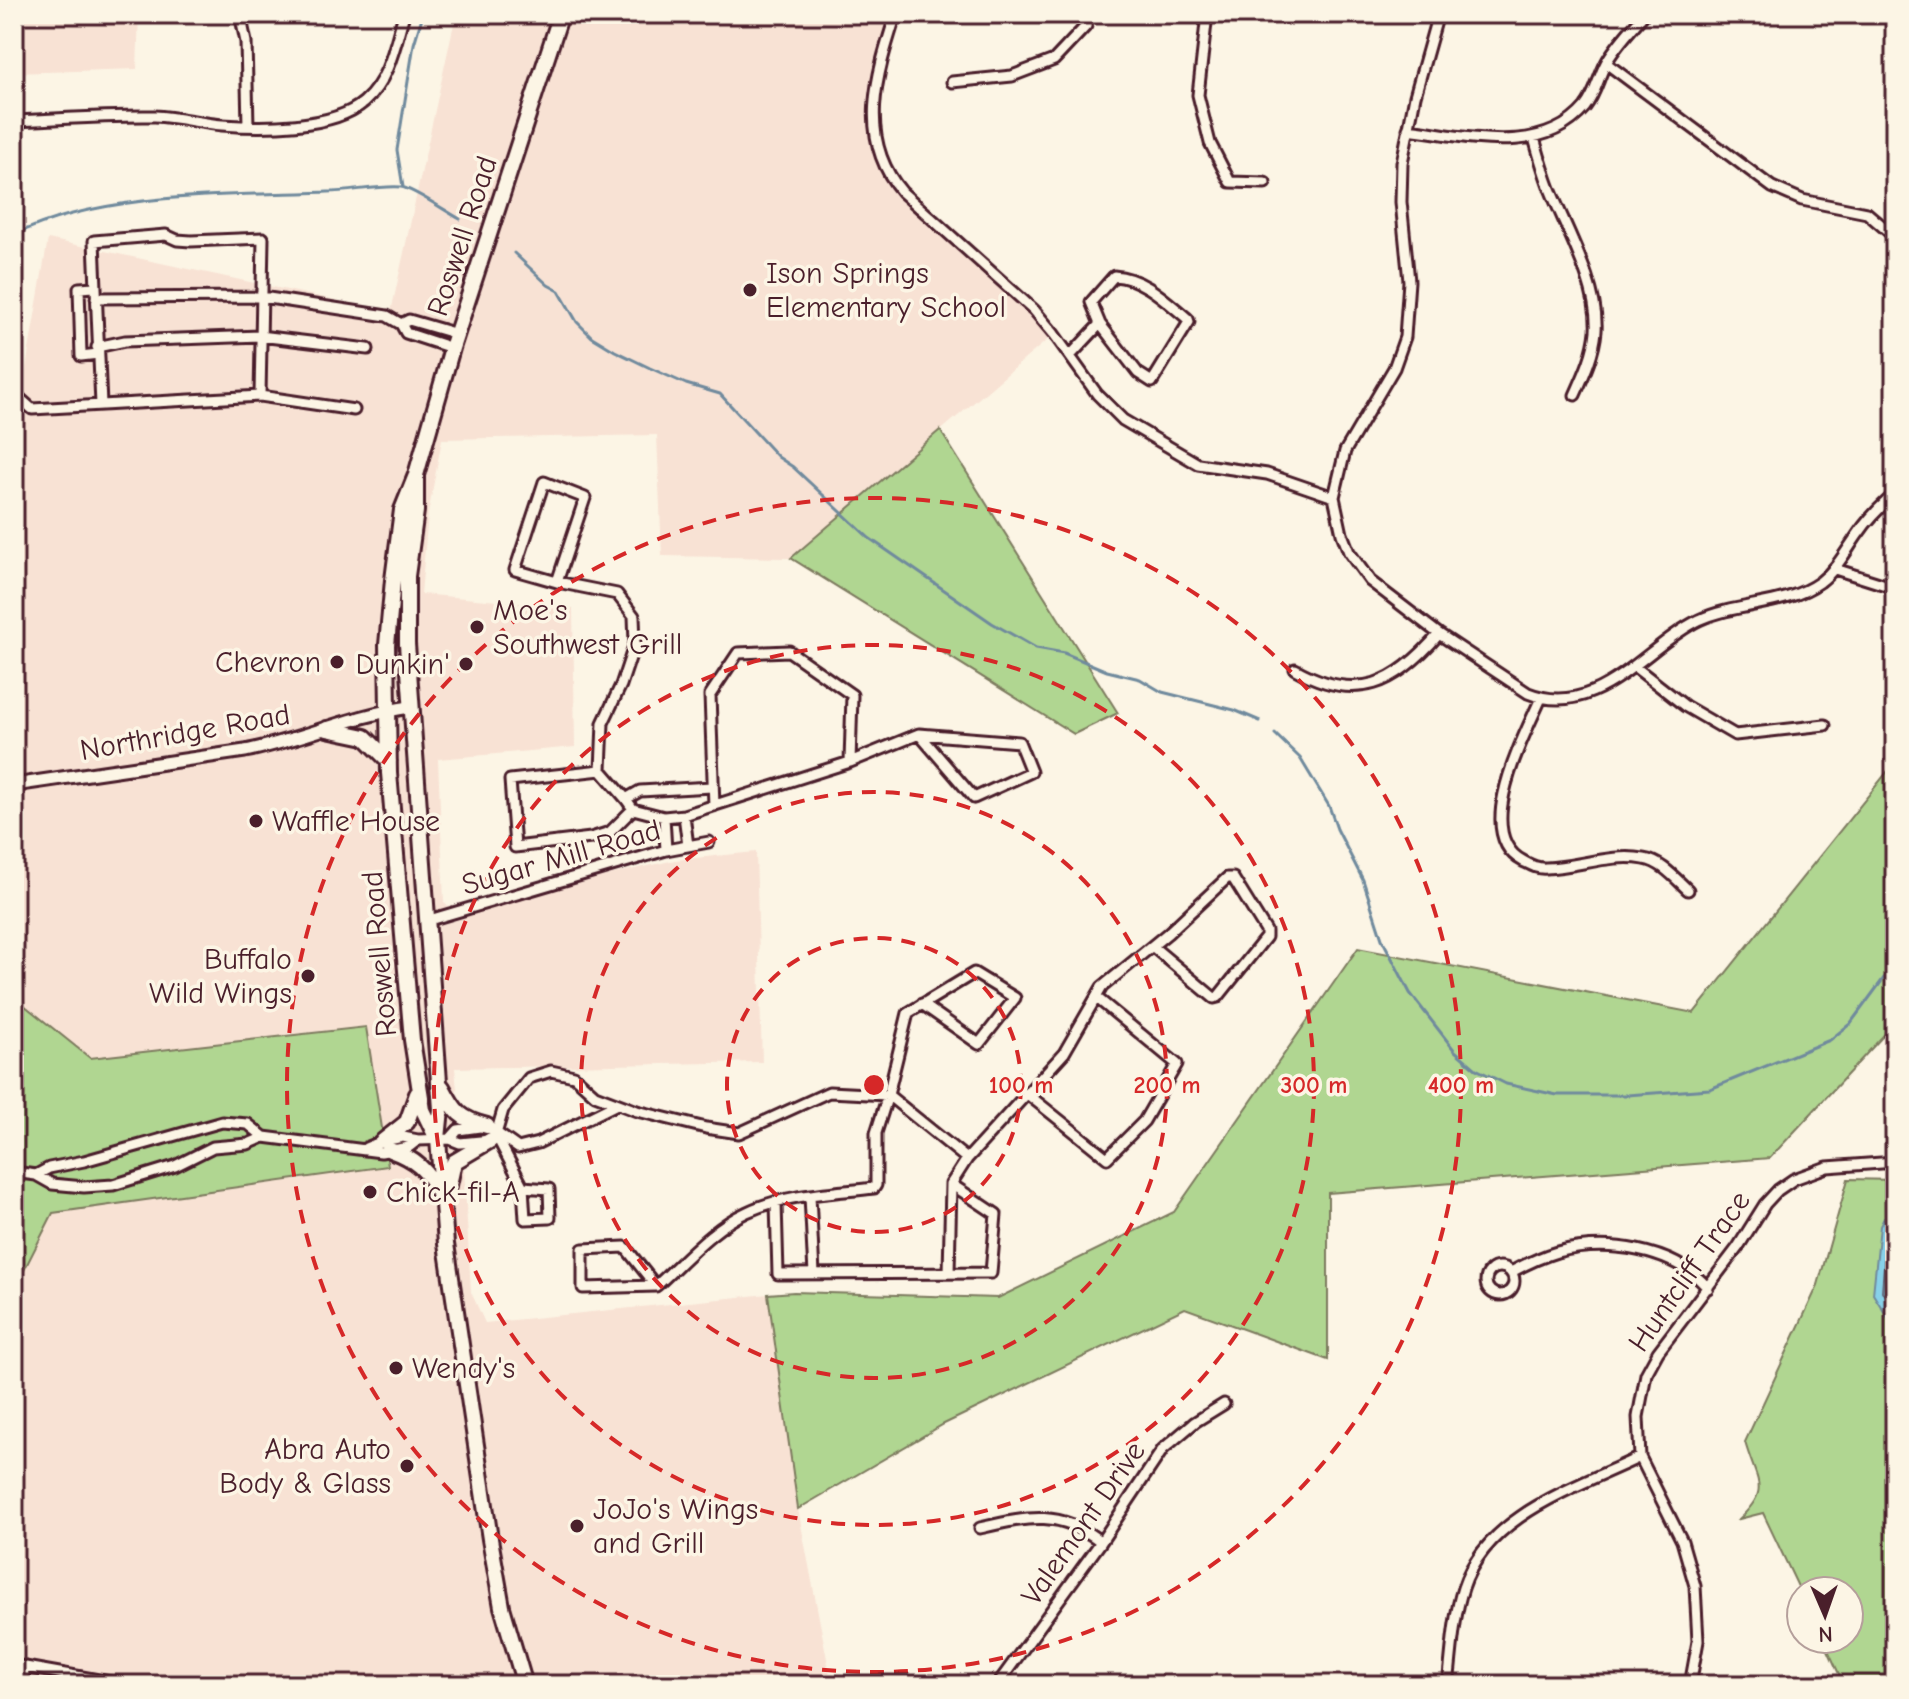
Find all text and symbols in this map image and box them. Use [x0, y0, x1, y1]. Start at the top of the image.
street label: Roswell Road [420, 152, 505, 321]
place label: Ison Springs Elementary School [766, 256, 1006, 325]
marker: Ison Springs Elementary School [741, 281, 759, 299]
place label: Moe's Southwest Grill [493, 593, 682, 662]
marker: Moe's Southwest Grill [468, 618, 486, 636]
place label: Chevron [215, 645, 321, 680]
place label: Dunkin' [355, 647, 450, 682]
marker: Chevron [328, 653, 346, 671]
marker: Dunkin' [457, 655, 475, 673]
street label: Northridge Road [77, 697, 293, 768]
place label: Waffle House [272, 804, 440, 839]
marker: Waffle House [247, 812, 265, 830]
street label: Sugar Mill Road [458, 812, 665, 903]
street label: Roswell Road [355, 870, 404, 1038]
place label: Buffalo Wild Wings [149, 942, 292, 1011]
marker: Buffalo Wild Wings [299, 967, 317, 985]
centre of rings [860, 1071, 888, 1099]
text: 100 m [989, 1071, 1053, 1099]
text: 200 m [1133, 1071, 1201, 1099]
text: 300 m [1281, 1071, 1347, 1099]
text: 400 m [1428, 1071, 1494, 1099]
place label: Chick-fil-A [386, 1175, 520, 1210]
marker: Chick-fil-A [361, 1183, 379, 1201]
street label: Huntcliff Trace [1621, 1184, 1758, 1358]
place label: Wendy's [412, 1351, 515, 1386]
marker: Wendy's [387, 1359, 405, 1377]
place label: Abra Auto Body & Glass [219, 1432, 391, 1501]
street label: Valemont Drive [1014, 1435, 1153, 1612]
marker: Abra Auto Body & Glass [398, 1457, 416, 1475]
place label: JoJo's Wings and Grill [593, 1492, 758, 1561]
marker: JoJo's Wings and Grill [568, 1517, 586, 1535]
north arrow [1785, 1575, 1865, 1655]
text: N [1818, 1621, 1833, 1647]

